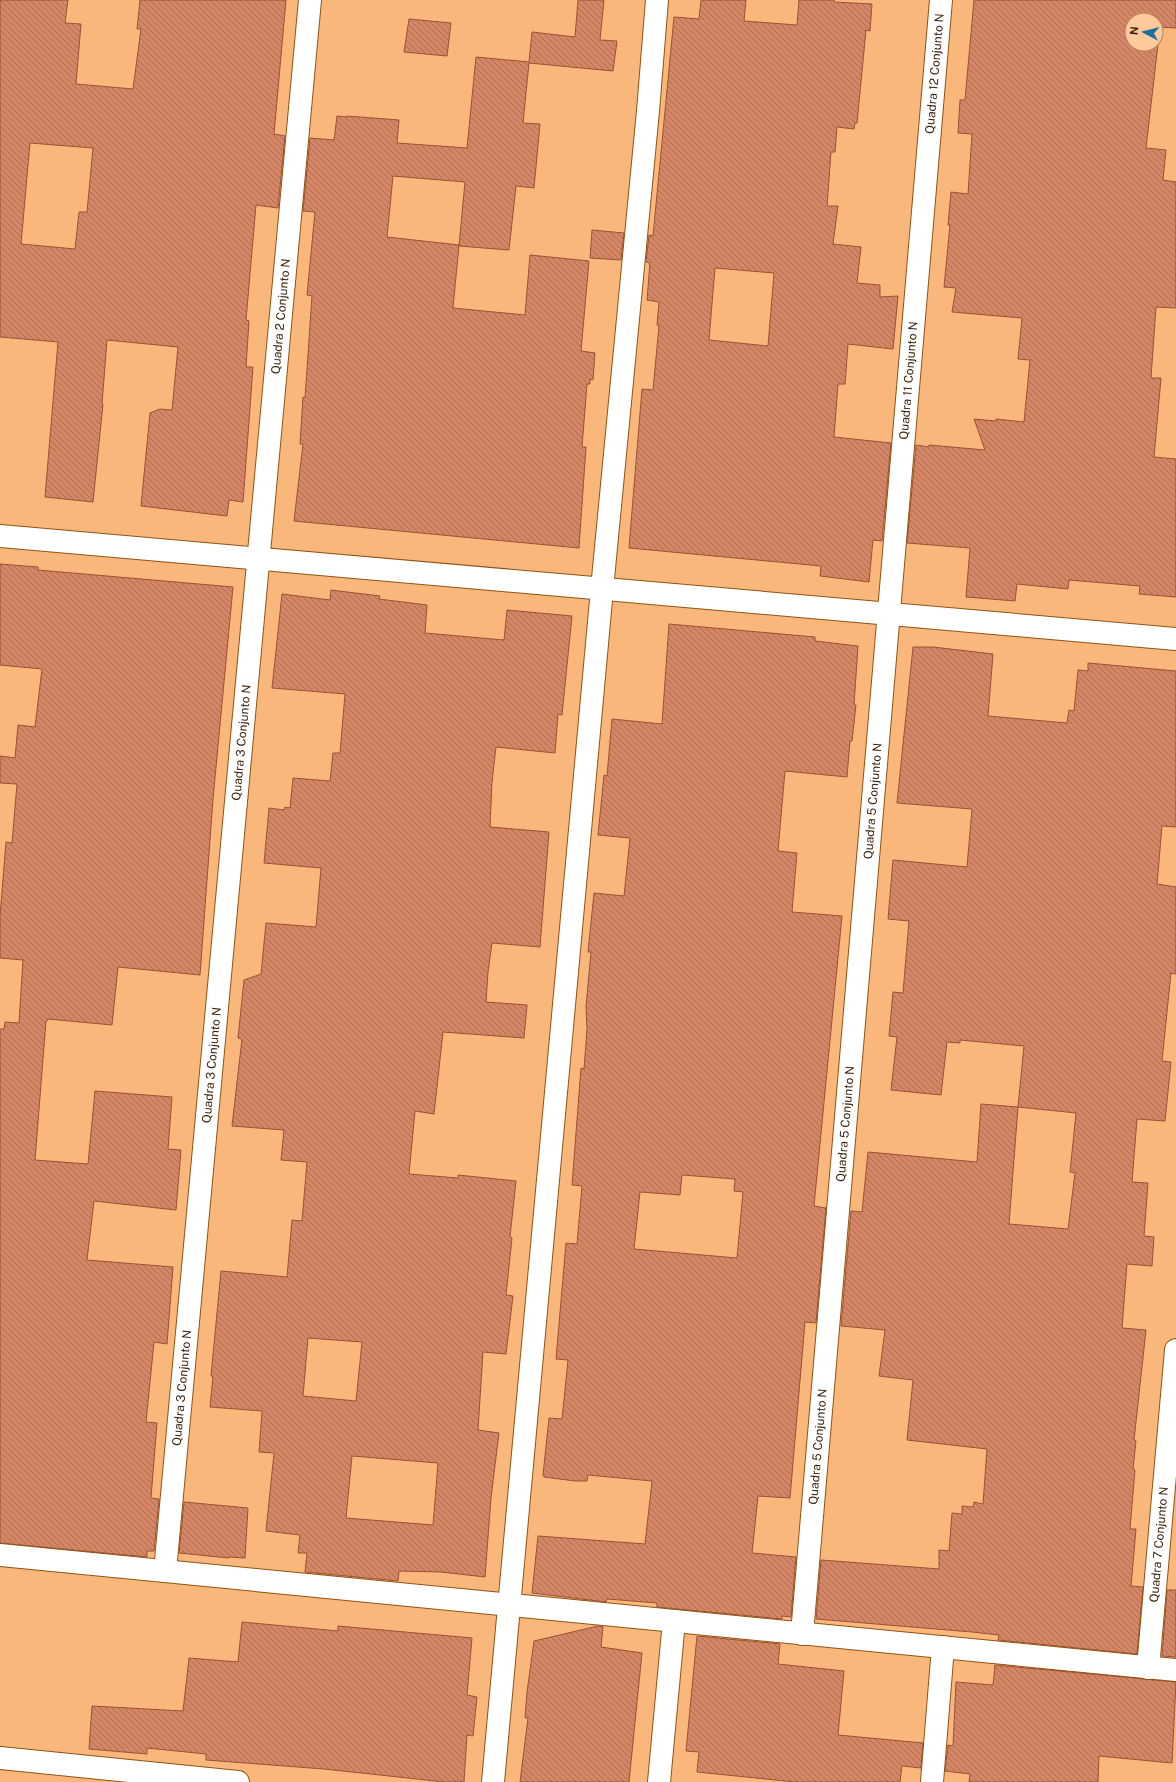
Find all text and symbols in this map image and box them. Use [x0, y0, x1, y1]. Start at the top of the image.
north arrow [1124, 12, 1164, 52]
street label: Quadra 12 Conjunto N [923, 13, 947, 134]
text: N [1128, 26, 1141, 36]
street label: Quadra 2 Conjunto N [269, 258, 293, 375]
street label: Quadra 11 Conjunto N [897, 321, 921, 440]
street label: Quadra 3 Conjunto N [229, 684, 254, 801]
street label: Quadra 5 Conjunto N [861, 742, 885, 860]
street label: Quadra 3 Conjunto N [199, 1007, 224, 1124]
street label: Quadra 5 Conjunto N [833, 1065, 857, 1183]
street label: Quadra 3 Conjunto N [170, 1329, 194, 1446]
street label: Quadra 5 Conjunto N [806, 1388, 830, 1505]
street label: Quadra 7 Conjunto N [1147, 1486, 1171, 1603]

